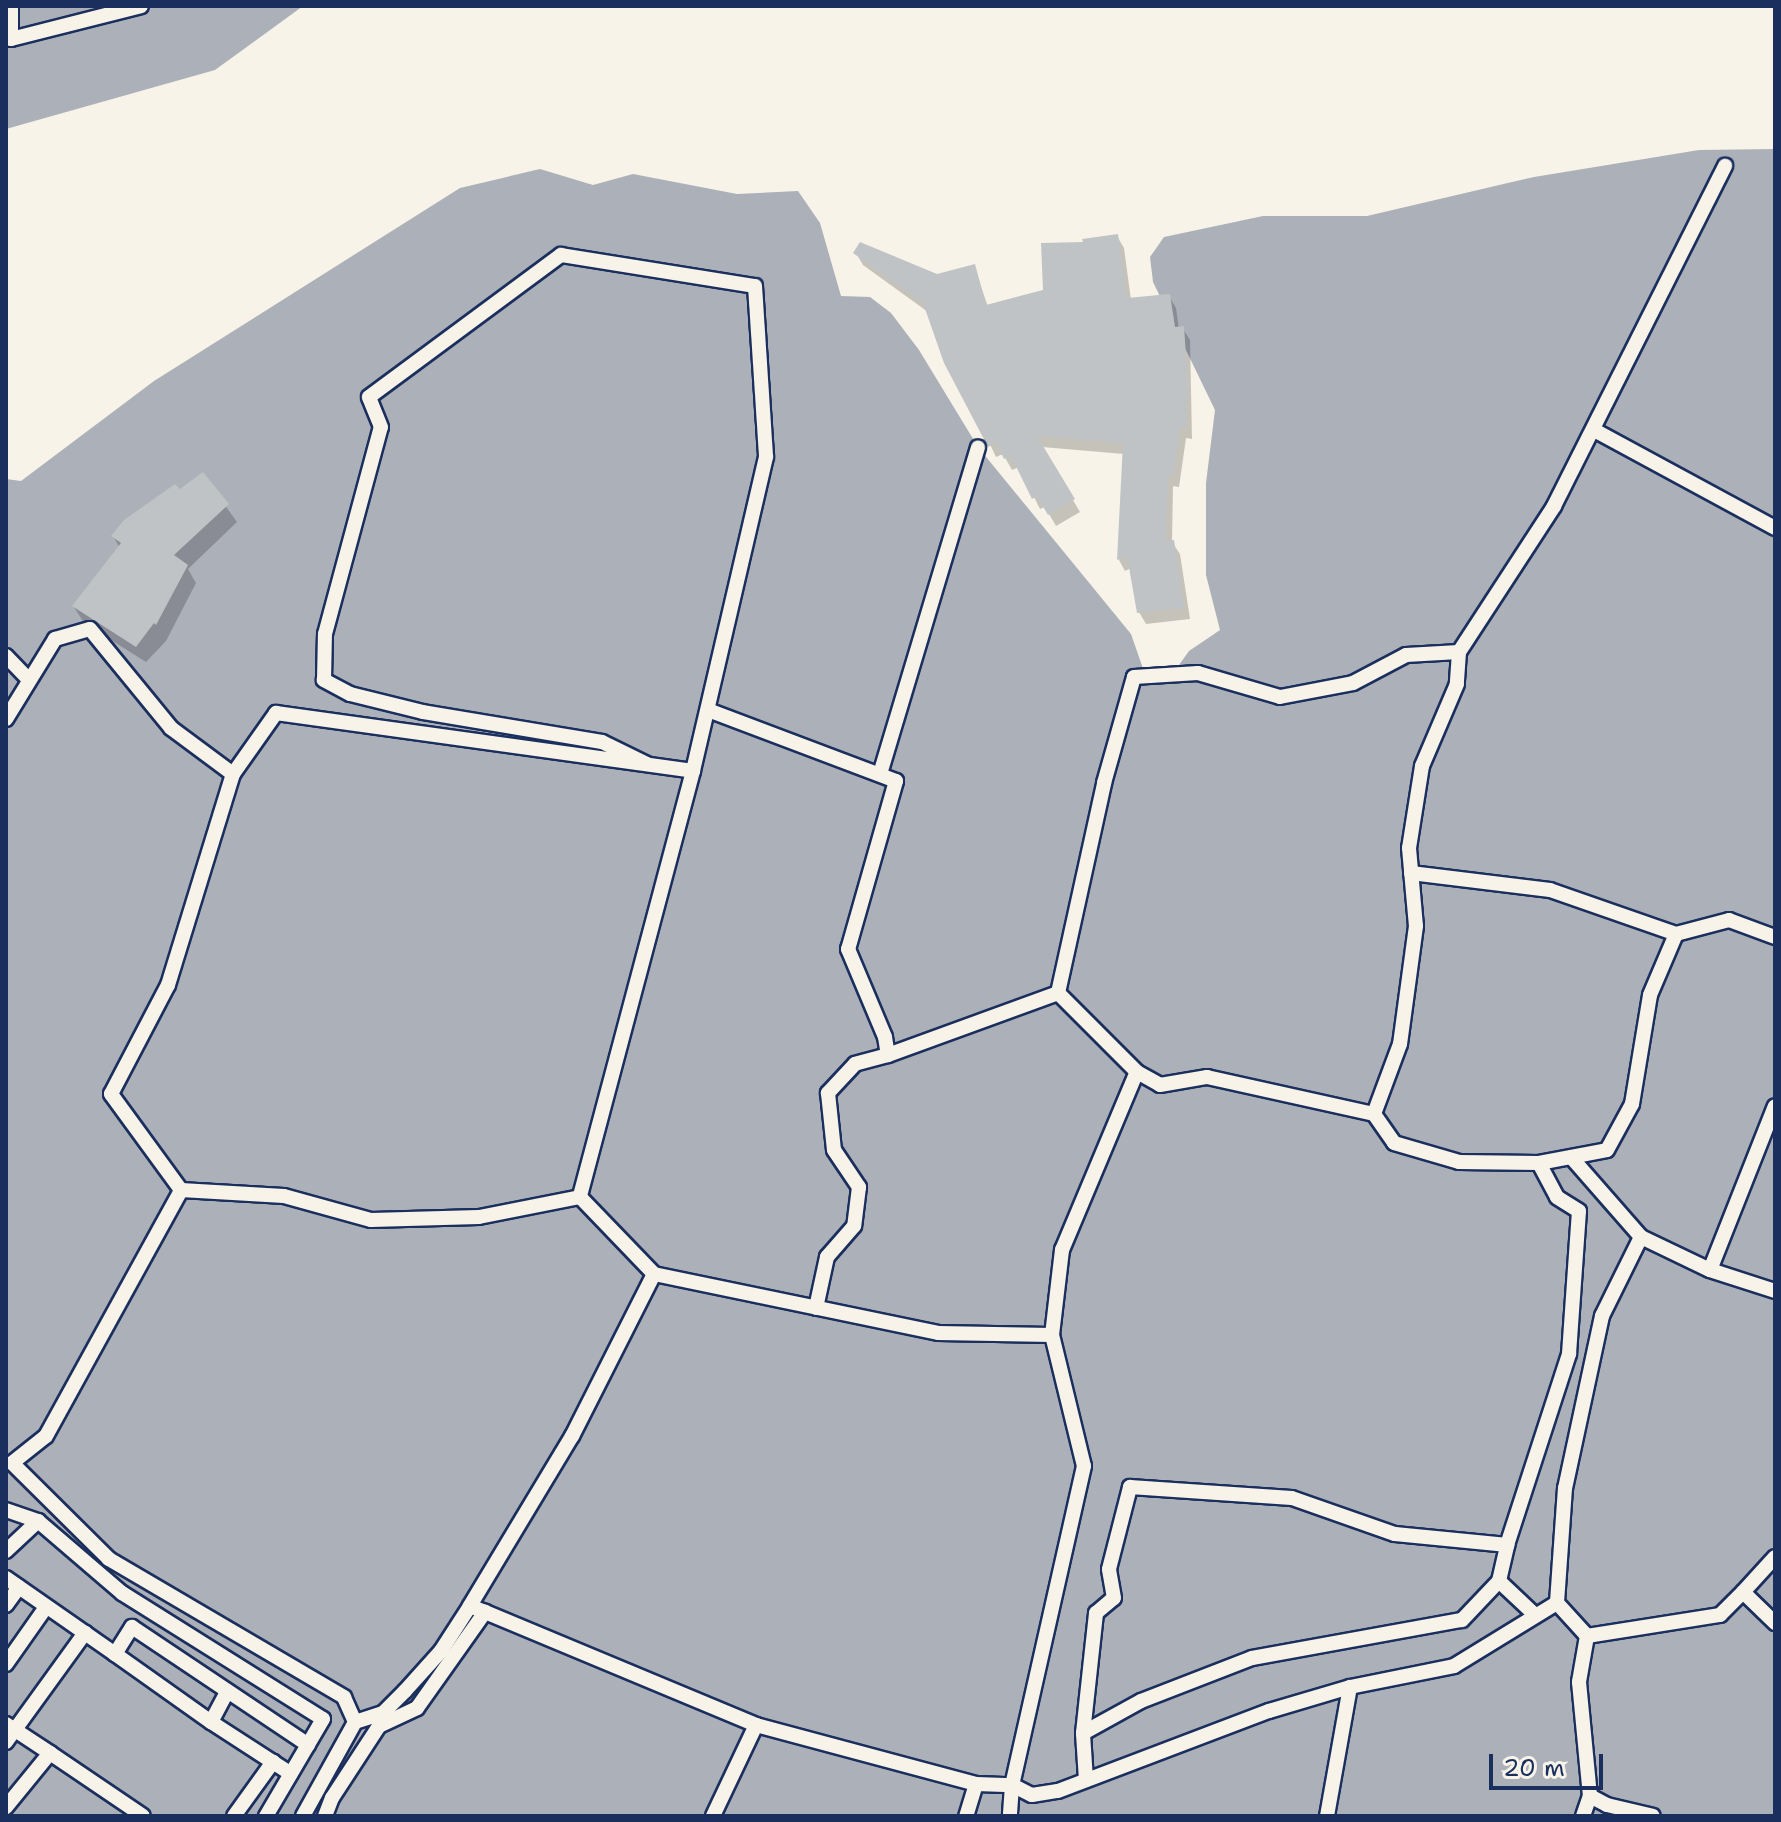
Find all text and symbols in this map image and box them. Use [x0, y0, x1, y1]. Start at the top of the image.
scale bar [1493, 1738, 1607, 1788]
text: 20 m [1503, 1752, 1565, 1784]

